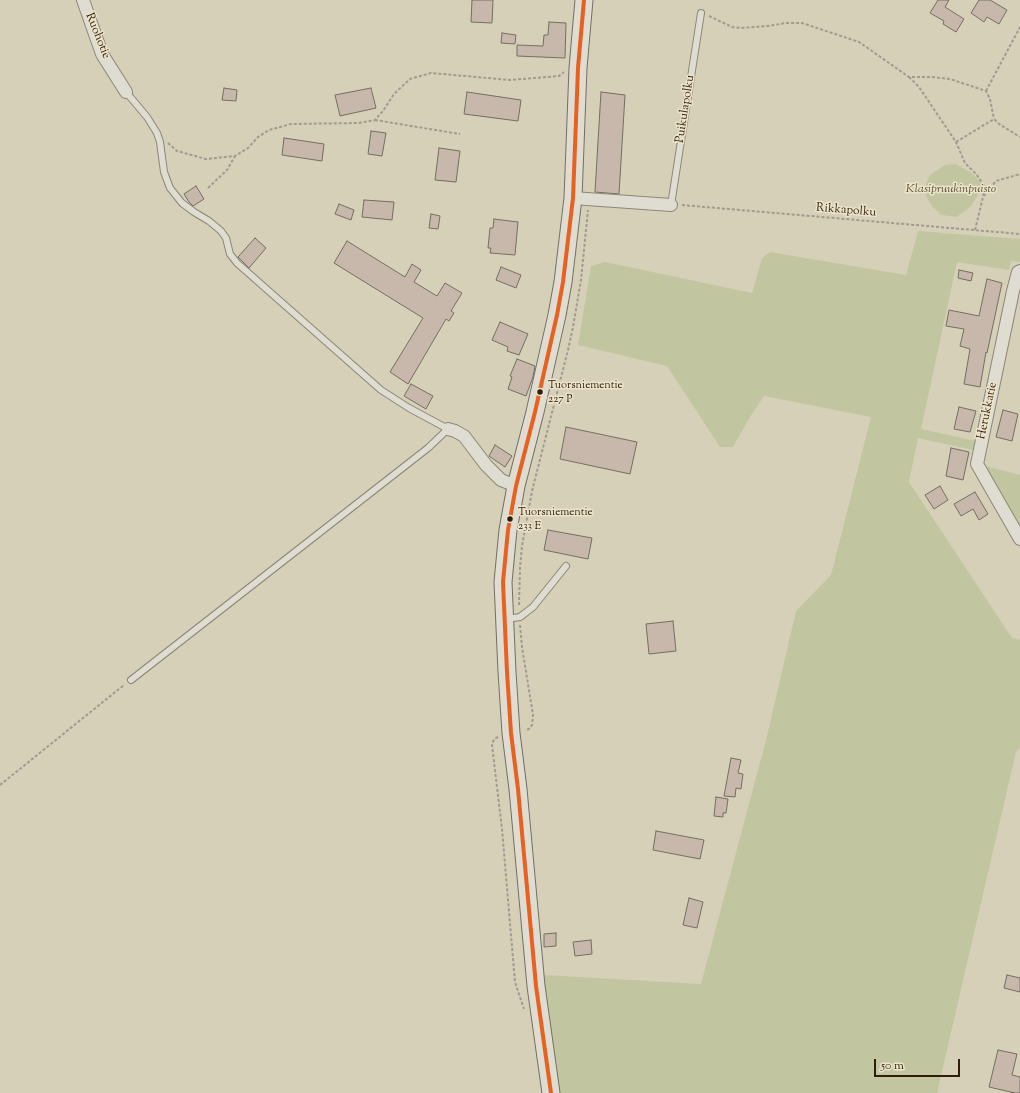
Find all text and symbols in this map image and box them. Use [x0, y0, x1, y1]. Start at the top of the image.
street label: Ruohotie [81, 11, 113, 61]
street label: Puikulapolku [674, 74, 698, 144]
park label: Klasipruukinpuisto [906, 183, 996, 197]
street label: Rikkapolku [815, 201, 877, 221]
place label: Tuorsniementie 227 P [548, 379, 623, 405]
street label: Herukkatie [975, 381, 1001, 441]
marker: Tuorsniementie 227 P [535, 387, 545, 397]
place label: Tuorsniementie 233 E [518, 506, 593, 532]
marker: Tuorsniementie 233 E [505, 514, 515, 524]
scale bar [876, 1051, 962, 1077]
text: 50 m [881, 1057, 904, 1075]

